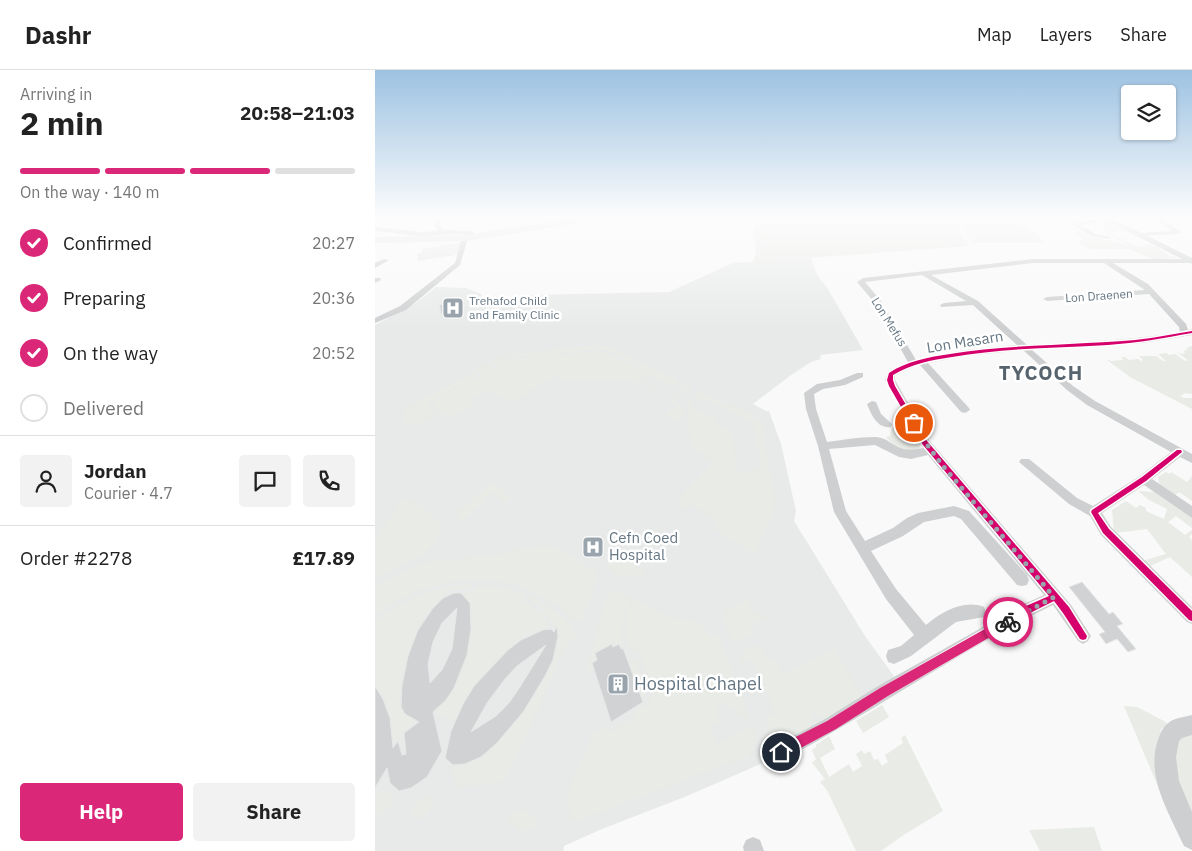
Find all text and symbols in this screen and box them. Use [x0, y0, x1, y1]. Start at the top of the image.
text: Dashr [25, 19, 91, 51]
text: Map [977, 23, 1012, 46]
text: Layers [1040, 23, 1092, 46]
text: Share [1120, 23, 1167, 46]
text: Arriving in [20, 84, 92, 104]
map controls [1121, 85, 1176, 140]
button: layers [1121, 85, 1176, 140]
text: 20:58–21:03 [240, 101, 355, 125]
text: 2 min [20, 102, 104, 144]
text: On the way · 140 m [20, 182, 159, 202]
icon: check [20, 229, 48, 257]
text: Confirmed [63, 231, 152, 255]
text: 20:27 [312, 233, 355, 253]
icon: check [20, 284, 48, 312]
text: Preparing [63, 286, 145, 310]
street label: Lon Draenen [1065, 286, 1133, 305]
text: 20:36 [312, 288, 355, 308]
place label: Trehafod Child and Family Clinic [469, 293, 560, 322]
street label: Lon Mefus [868, 294, 910, 349]
hospital icon: Trehafod Child and Family Clinic [441, 296, 465, 320]
street label: Lon Masarn [925, 326, 1005, 357]
icon: check [20, 339, 48, 367]
text: On the way [63, 341, 158, 365]
text: 20:52 [312, 343, 355, 363]
district label: TYCOCH [999, 359, 1083, 386]
text: Delivered [63, 396, 144, 420]
pin [893, 402, 935, 444]
icon: bag [900, 409, 928, 437]
button: person [20, 455, 72, 507]
button: chat [239, 455, 291, 507]
button: phone [303, 455, 355, 507]
text: Jordan [84, 459, 147, 483]
text: Courier · 4.7 [84, 483, 173, 503]
place label: Cefn Coed Hospital [609, 528, 678, 564]
hospital icon: Cefn Coed Hospital [581, 535, 605, 559]
text: Order #2278 [20, 546, 132, 570]
text: £17.89 [292, 546, 355, 570]
courier [983, 597, 1033, 647]
icon: bike [994, 608, 1022, 636]
building icon: Hospital Chapel [606, 672, 630, 696]
place label: Hospital Chapel [634, 672, 762, 695]
pin [760, 731, 802, 773]
icon: home [767, 738, 795, 766]
button: Help [20, 783, 183, 841]
button: Share [193, 783, 355, 841]

